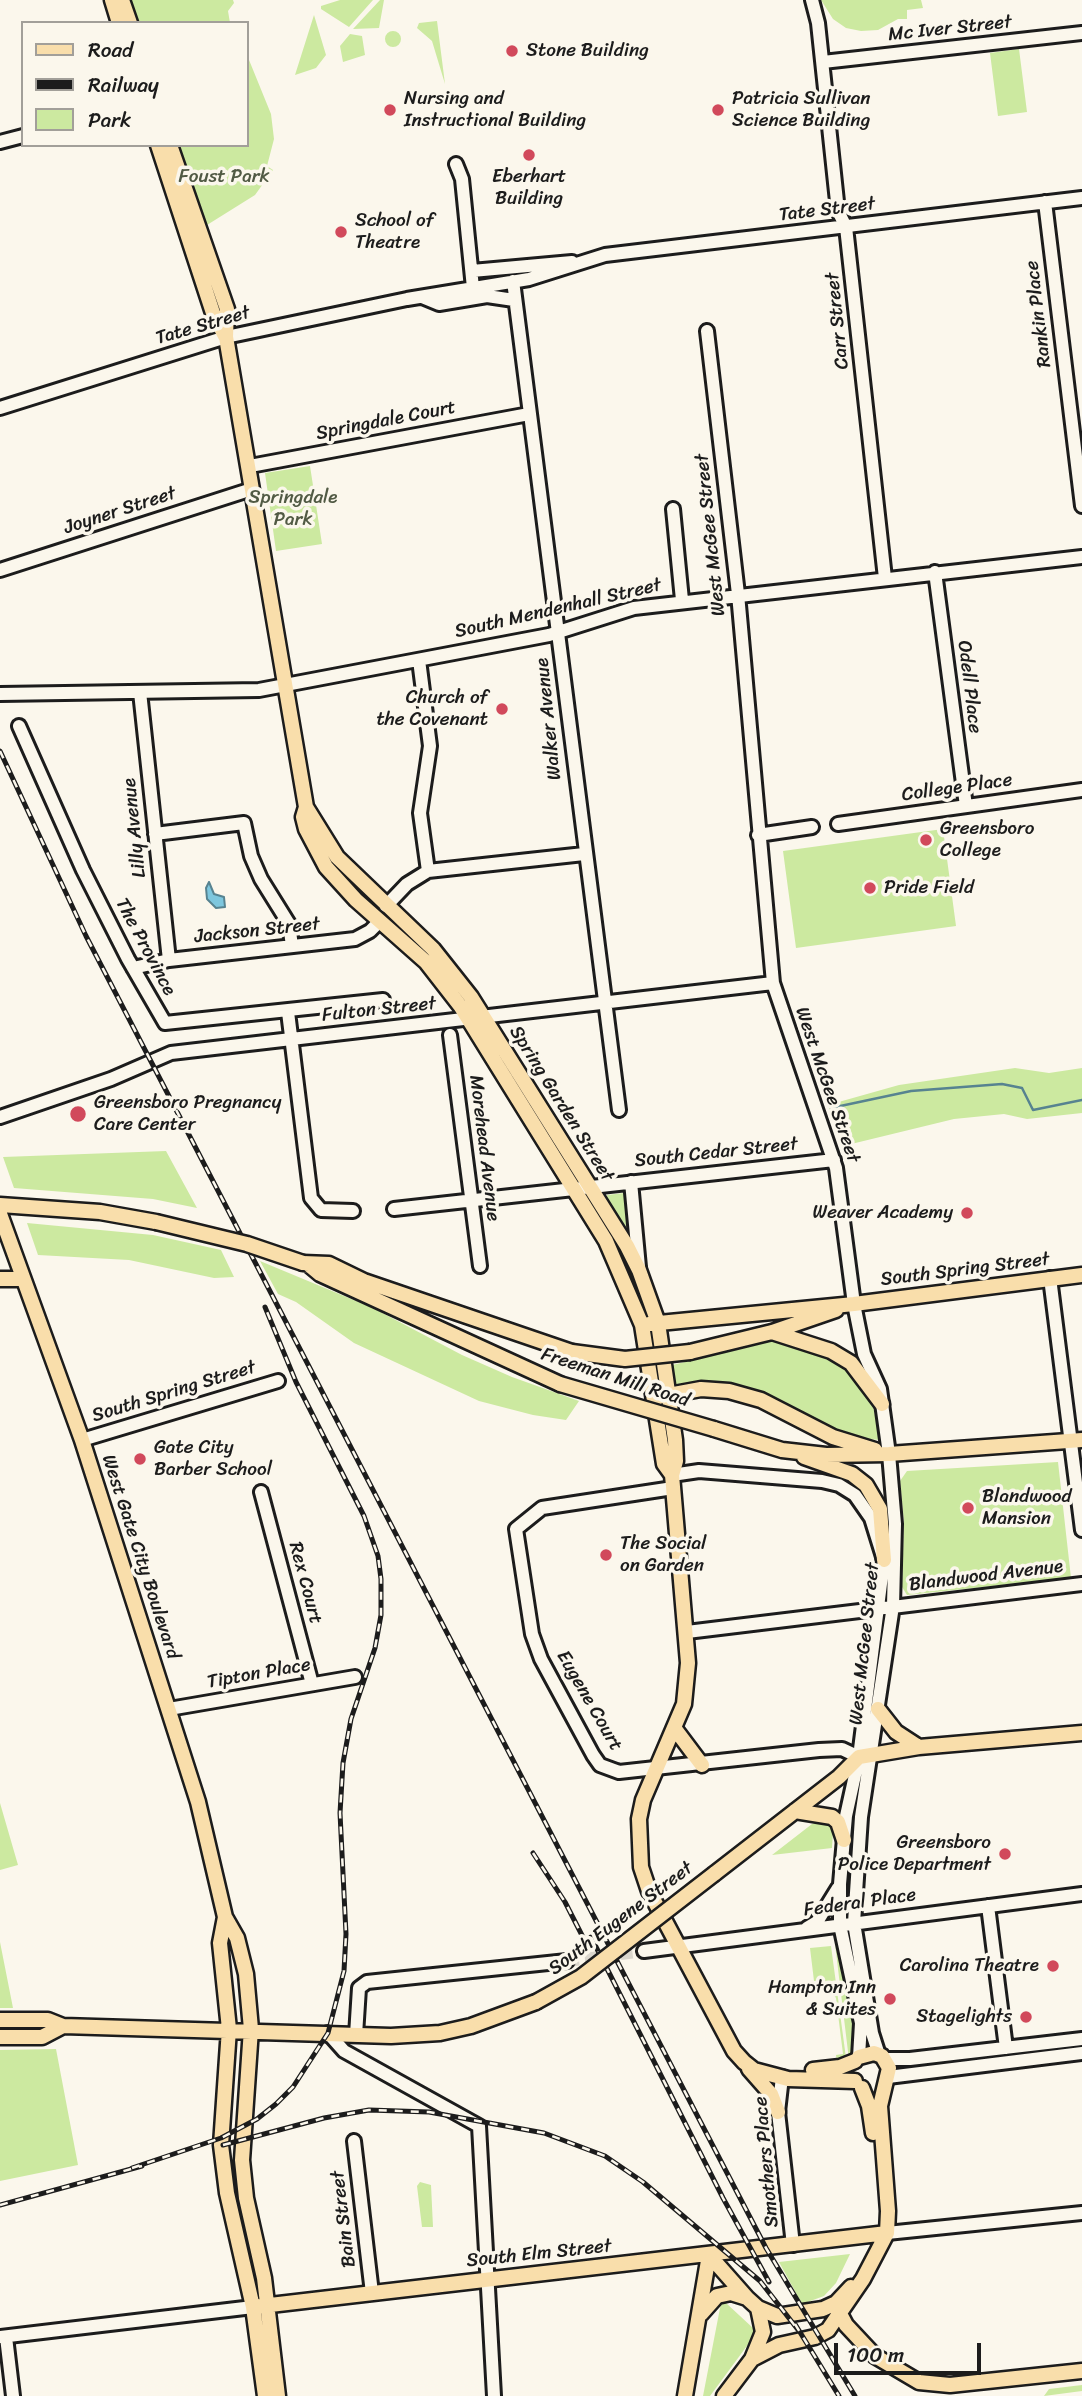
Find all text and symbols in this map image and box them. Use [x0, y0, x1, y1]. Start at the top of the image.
street label: Mc Iver Street [887, 11, 1013, 47]
legend [21, 21, 248, 147]
text: Road [88, 31, 133, 69]
place label: Stone Building [526, 40, 649, 62]
marker: Stone Building [504, 43, 520, 59]
text: Railway [88, 66, 159, 104]
place label: Nursing and Instructional Building [404, 88, 586, 132]
place label: Patricia Sullivan Science Building [732, 88, 870, 132]
text: Park [88, 101, 131, 139]
marker: Nursing and Instructional Building [382, 102, 398, 118]
marker: Patricia Sullivan Science Building [710, 102, 726, 118]
marker: Eberhart Building [521, 147, 537, 163]
park label: Foust Park [178, 166, 270, 188]
place label: Eberhart Building [492, 166, 566, 210]
street label: Tate Street [778, 193, 876, 227]
place label: School of Theatre [355, 210, 434, 254]
marker: School of Theatre [333, 224, 349, 240]
street label: Rankin Place [1021, 259, 1057, 369]
street label: Carr Street [822, 272, 854, 370]
street label: Tate Street [153, 302, 253, 350]
street label: Springdale Court [314, 396, 458, 446]
street label: West McGee Street [691, 453, 731, 617]
street label: Joyner Street [61, 482, 179, 540]
park label: Springdale Park [248, 487, 338, 531]
street label: South Mendenhall Street [453, 574, 663, 644]
street label: Odell Place [952, 639, 986, 735]
street label: Walker Avenue [531, 657, 567, 781]
place label: Church of the Covenant [377, 687, 488, 731]
marker: Church of the Covenant [494, 701, 510, 717]
street label: College Place [900, 769, 1014, 807]
street label: Lilly Avenue [118, 777, 152, 879]
place label: Greensboro College [940, 818, 1034, 862]
marker: Greensboro College [918, 832, 934, 848]
place label: Pride Field [884, 877, 974, 899]
marker: Pride Field [862, 880, 878, 896]
street label: The Province [110, 894, 180, 1000]
street label: Jackson Street [193, 913, 321, 949]
street label: Fulton Street [321, 993, 437, 1027]
street label: West McGee Street [790, 1004, 864, 1166]
street label: Spring Garden Street [504, 1022, 618, 1186]
street label: Morehead Avenue [464, 1074, 504, 1222]
place label: Greensboro Pregnancy Care Center [94, 1092, 281, 1136]
marker: Greensboro Pregnancy Care Center [68, 1104, 88, 1124]
street label: South Cedar Street [633, 1133, 799, 1173]
place label: Weaver Academy [813, 1202, 953, 1224]
marker: Weaver Academy [959, 1205, 975, 1221]
street label: South Spring Street [879, 1248, 1051, 1292]
street label: Freeman Mill Road [538, 1343, 692, 1413]
street label: South Spring Street [89, 1356, 259, 1428]
place label: Gate City Barber School [154, 1437, 272, 1481]
marker: Gate City Barber School [132, 1451, 148, 1467]
street label: West Gate City Boulevard [96, 1452, 184, 1662]
place label: Blandwood Mansion [982, 1486, 1071, 1530]
marker: Blandwood Mansion [960, 1500, 976, 1516]
place label: The Social on Garden [620, 1533, 706, 1577]
street label: Rex Court [283, 1540, 327, 1626]
marker: The Social on Garden [598, 1547, 614, 1563]
street label: Blandwood Avenue [908, 1555, 1064, 1597]
street label: West McGee Street [845, 1562, 885, 1726]
street label: Eugene Court [551, 1647, 627, 1755]
street label: Tipton Place [205, 1654, 313, 1694]
place label: Greensboro Police Department [838, 1832, 991, 1876]
marker: Greensboro Police Department [997, 1846, 1013, 1862]
street label: South Eugene Street [544, 1857, 698, 1981]
street label: Federal Place [802, 1884, 918, 1922]
place label: Carolina Theatre [900, 1955, 1039, 1977]
marker: Carolina Theatre [1045, 1958, 1061, 1974]
place label: Hampton Inn & Suites [768, 1977, 876, 2021]
marker: Hampton Inn & Suites [882, 1991, 898, 2007]
place label: Stagelights [916, 2006, 1012, 2028]
marker: Stagelights [1018, 2009, 1034, 2025]
street label: Smothers Place [750, 2096, 784, 2228]
street label: Bain Street [327, 2169, 361, 2269]
street label: South Elm Street [465, 2235, 613, 2273]
scale bar [837, 2330, 984, 2374]
text: 100 m [847, 2336, 904, 2374]

